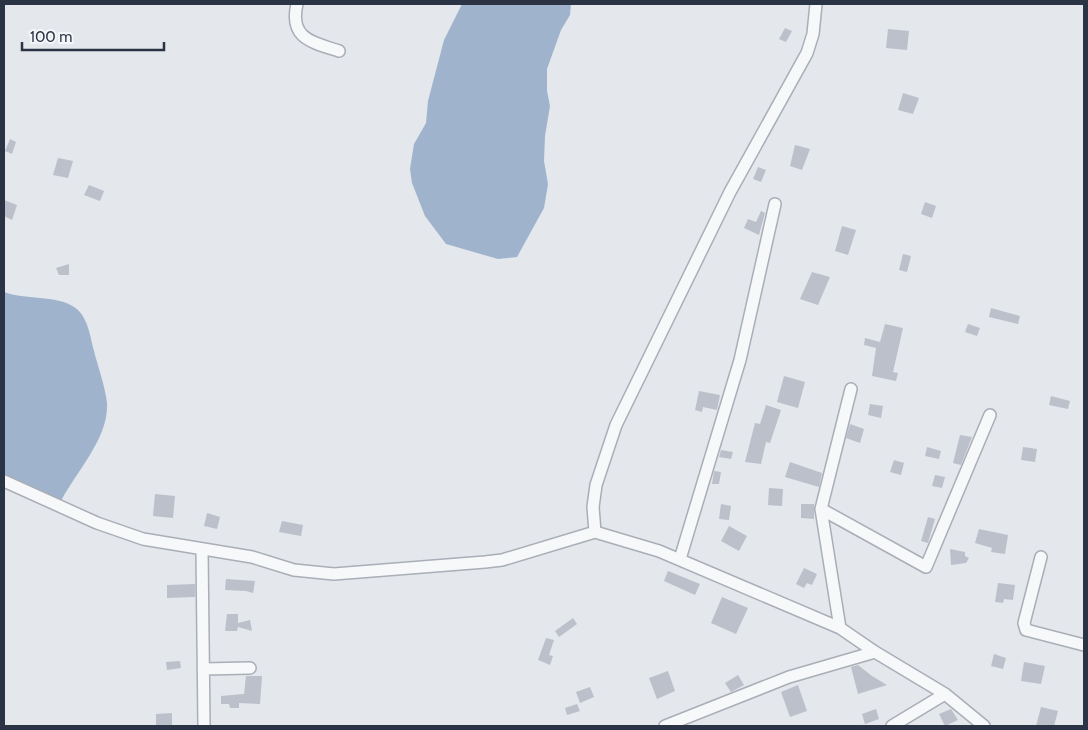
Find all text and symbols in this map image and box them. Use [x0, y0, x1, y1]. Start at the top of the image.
scale bar [22, 20, 165, 52]
text: 100 m [30, 28, 72, 46]

